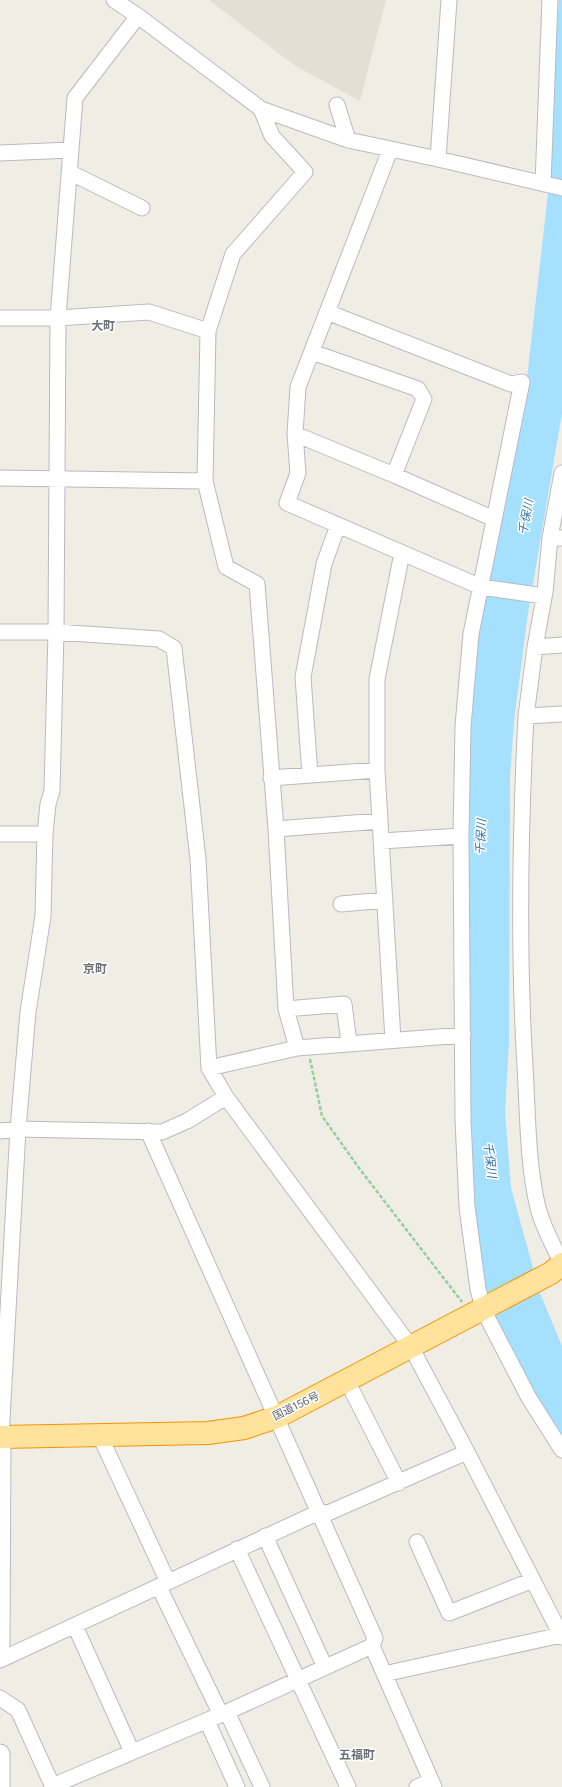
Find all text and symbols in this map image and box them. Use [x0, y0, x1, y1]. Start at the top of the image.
district label: 大町 [91, 319, 115, 333]
water label: 千保川 [516, 496, 536, 536]
water label: 千保川 [473, 817, 489, 855]
district label: 京町 [83, 962, 107, 976]
water label: 千保川 [481, 1141, 499, 1181]
street label: 国道156号 [271, 1389, 321, 1423]
district label: 五福町 [339, 1748, 375, 1762]

